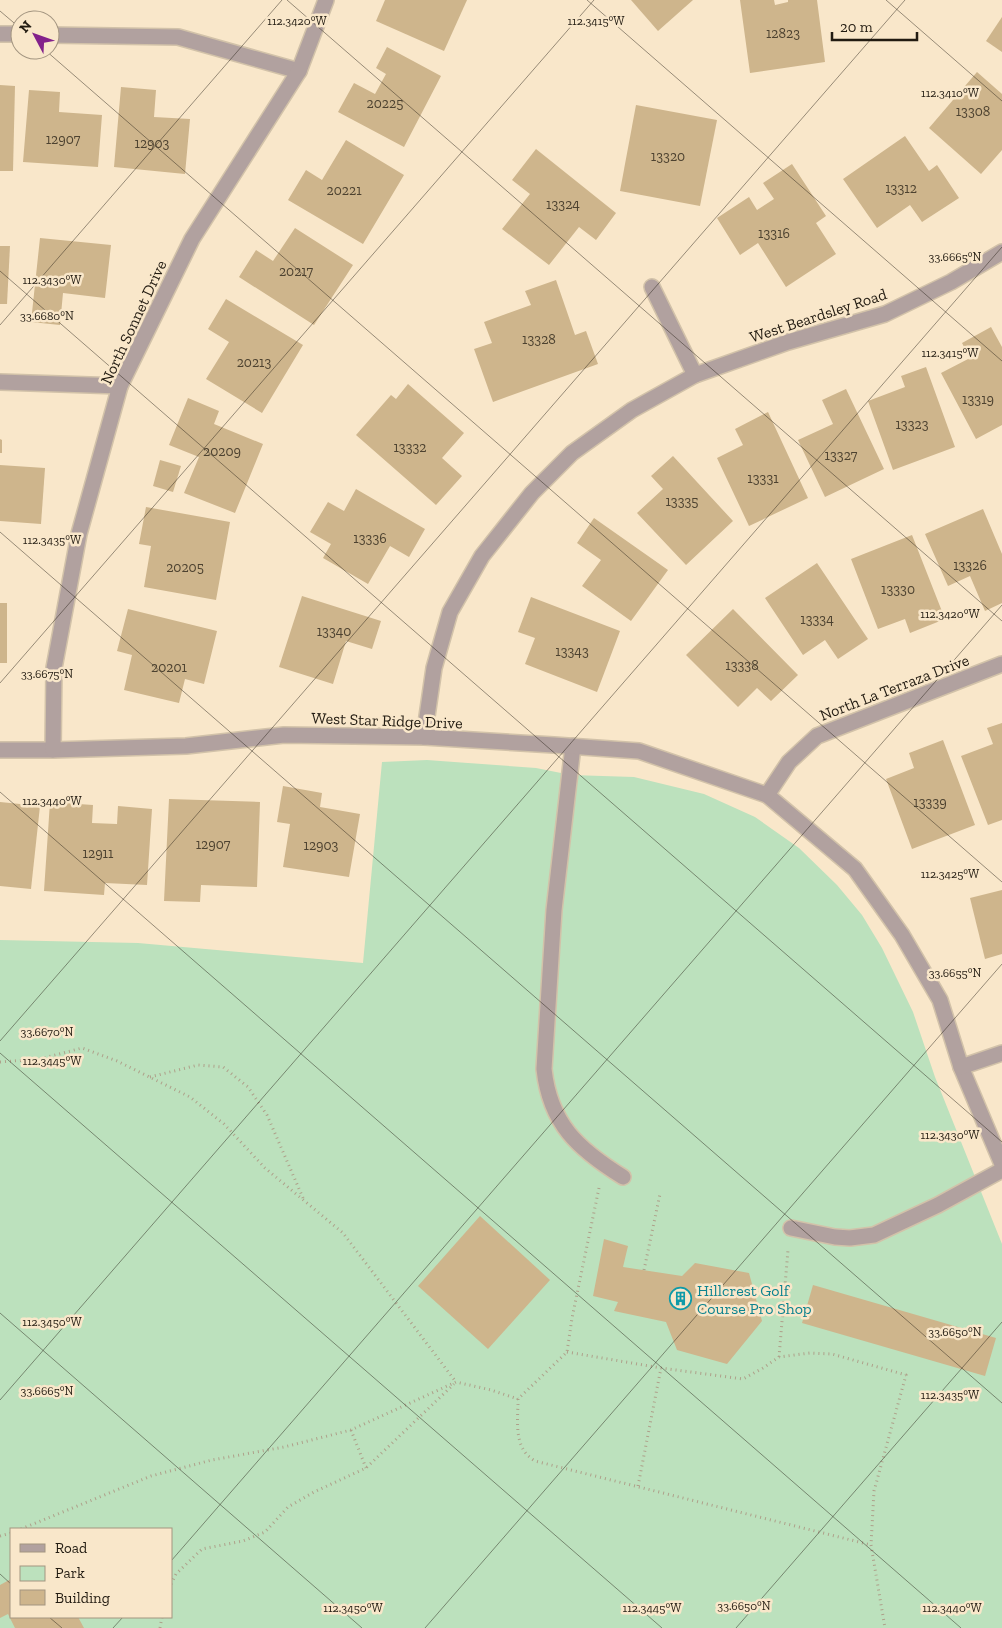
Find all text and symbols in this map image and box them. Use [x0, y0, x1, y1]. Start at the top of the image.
north arrow [10, 10, 60, 60]
scale bar [832, 10, 917, 42]
text: 112.3420°W [267, 14, 327, 28]
text: 112.3415°W [567, 14, 625, 28]
text: N [16, 17, 36, 36]
text: 20 m [840, 18, 873, 36]
house number: 12823 [766, 25, 800, 42]
text: 112.3410°W [921, 86, 980, 100]
house number: 20225 [367, 95, 403, 112]
house number: 13308 [956, 103, 990, 120]
house number: 12907 [46, 131, 81, 148]
house number: 12903 [135, 135, 170, 152]
house number: 13320 [651, 148, 685, 165]
house number: 13312 [885, 180, 917, 197]
house number: 20221 [326, 182, 362, 199]
house number: 13324 [546, 196, 580, 213]
house number: 13316 [758, 225, 790, 242]
text: 33.6665°N [929, 250, 982, 264]
street label: North Sonnet Drive [96, 257, 171, 387]
house number: 20217 [279, 263, 314, 280]
text: 112.3430°W [22, 273, 82, 287]
street label: West Beardsley Road [747, 284, 889, 347]
text: 33.6680°N [20, 309, 74, 323]
house number: 13328 [522, 331, 556, 348]
text: 112.3415°W [921, 346, 979, 360]
house number: 20213 [237, 354, 272, 371]
house number: 13319 [962, 391, 994, 408]
house number: 13323 [895, 416, 929, 433]
house number: 13332 [393, 439, 427, 456]
house number: 20209 [203, 443, 241, 460]
house number: 13327 [825, 447, 858, 464]
house number: 13331 [747, 470, 779, 487]
house number: 13335 [665, 493, 699, 510]
house number: 13336 [353, 530, 387, 547]
text: 112.3435°W [23, 533, 82, 547]
house number: 13326 [953, 557, 987, 574]
house number: 20205 [166, 559, 204, 576]
house number: 13330 [881, 581, 915, 598]
text: 112.3420°W [920, 607, 980, 621]
house number: 13334 [800, 611, 834, 628]
house number: 13340 [317, 623, 351, 640]
house number: 13343 [555, 643, 589, 660]
street label: North La Terraza Drive [817, 650, 972, 725]
house number: 13338 [725, 657, 759, 674]
house number: 20201 [151, 659, 188, 676]
text: 33.6675°N [21, 667, 73, 681]
street label: West Star Ridge Drive [311, 708, 463, 733]
text: 112.3440°W [22, 794, 83, 808]
house number: 13339 [913, 794, 947, 811]
house number: 12907 [196, 836, 231, 853]
house number: 12903 [304, 837, 339, 854]
house number: 12911 [83, 845, 114, 862]
text: 112.3425°W [921, 867, 980, 881]
text: 33.6655°N [929, 966, 981, 980]
text: 33.6670°N [21, 1025, 74, 1039]
text: 112.3445°W [23, 1054, 82, 1068]
text: 112.3430°W [920, 1128, 980, 1142]
place label: Hillcrest Golf Course Pro Shop [697, 1281, 812, 1318]
building icon: Hillcrest Golf Course Pro Shop [669, 1287, 693, 1311]
text: 112.3450°W [22, 1315, 82, 1329]
text: 33.6650°N [928, 1325, 982, 1339]
text: 33.6665°N [21, 1384, 74, 1398]
text: 112.3435°W [921, 1388, 980, 1402]
legend [10, 1528, 172, 1618]
text: Road [55, 1539, 88, 1557]
text: Park [55, 1564, 85, 1582]
text: Building [55, 1589, 110, 1607]
text: 33.6650°N [717, 1599, 771, 1613]
text: 112.3450°W [323, 1601, 383, 1615]
text: 112.3445°W [623, 1601, 682, 1615]
text: 112.3440°W [922, 1601, 983, 1615]

